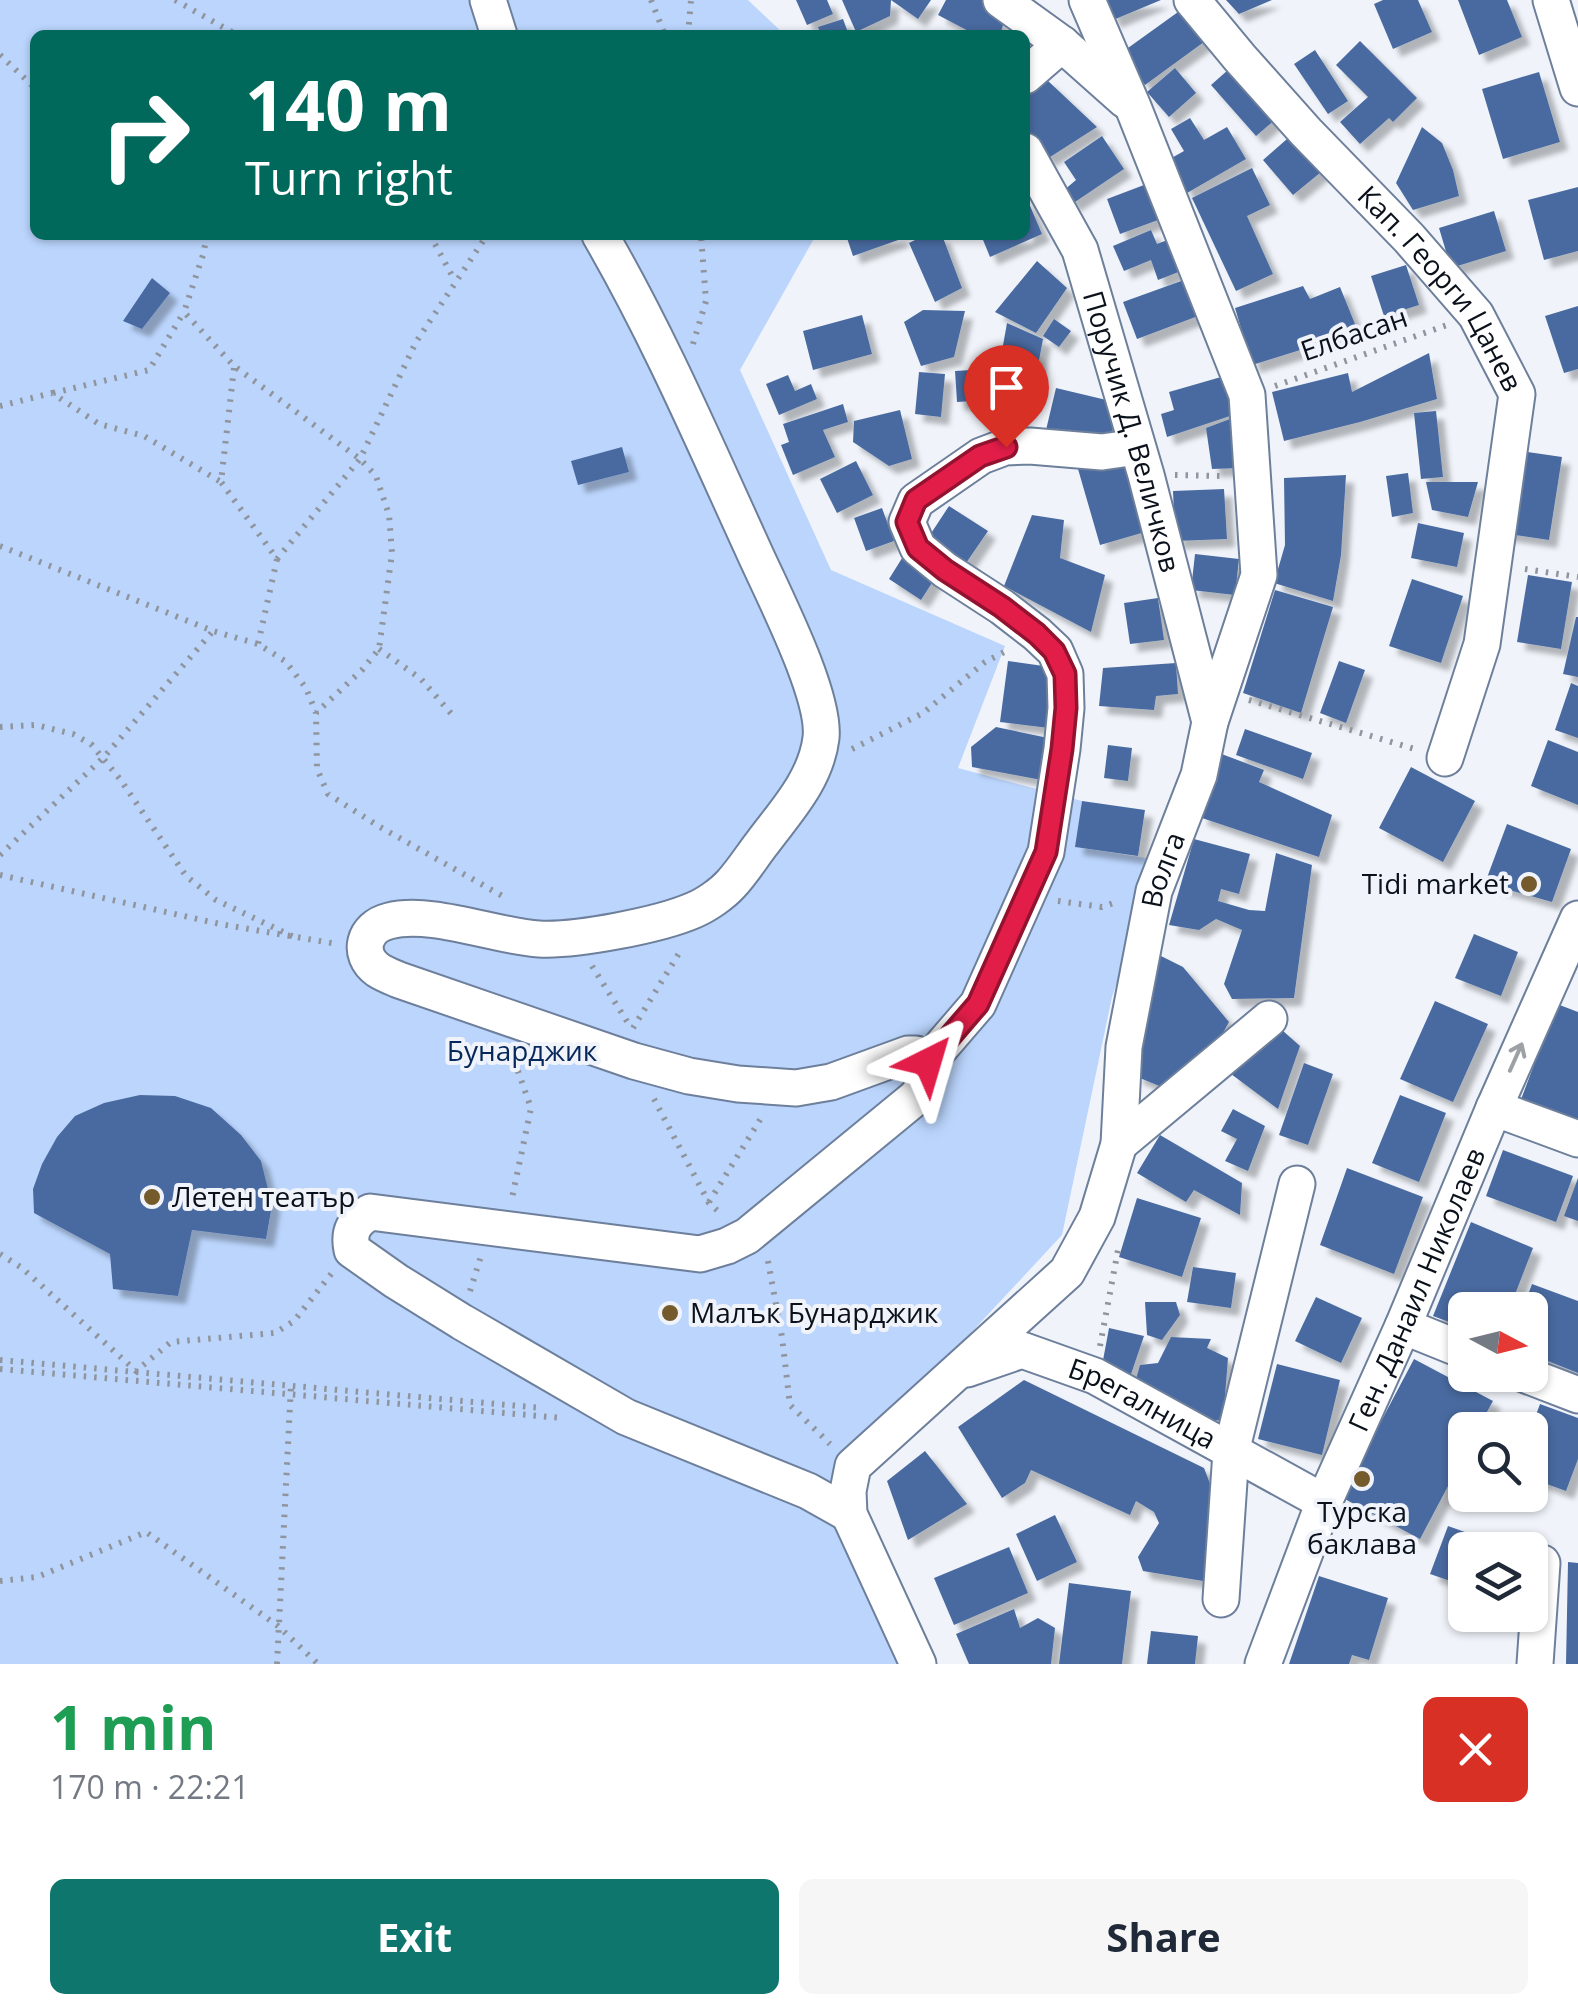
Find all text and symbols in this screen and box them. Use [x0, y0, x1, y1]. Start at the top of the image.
text: 140 m [245, 56, 452, 152]
icon: right [80, 70, 210, 200]
text: Turn right [245, 147, 453, 208]
street label: Кап. Георги Цанев [1350, 177, 1532, 398]
street label: Поручик Д. Величков [1075, 286, 1190, 576]
street label: Елбасан [1295, 297, 1412, 369]
pin [964, 345, 1049, 448]
icon: arrive [979, 360, 1034, 415]
street label: Волга [1131, 826, 1193, 911]
place label: Tidi market [1362, 864, 1509, 902]
marker: Tidi market [1518, 873, 1540, 895]
position arrow [876, 1010, 980, 1114]
park label: Бунарджик [447, 1031, 598, 1069]
one-way arrow [1508, 1042, 1526, 1073]
street label: Ген. Данаил Николаев [1338, 1142, 1493, 1437]
place label: Летен театър [172, 1177, 355, 1215]
marker: Летен театър [141, 1186, 163, 1208]
north arrow [1448, 1292, 1548, 1392]
map controls [1448, 1292, 1548, 1632]
place label: Малък Бунарджик [690, 1293, 939, 1331]
marker: Малък Бунарджик [659, 1302, 681, 1324]
street label: Брегалница [1064, 1348, 1223, 1457]
button: search [1448, 1412, 1548, 1512]
marker: Турска баклава [1351, 1468, 1373, 1490]
place label: Турска баклава [1307, 1492, 1417, 1562]
button: layers [1448, 1532, 1548, 1632]
text: 1 min [50, 1686, 217, 1768]
button: close [1423, 1697, 1528, 1802]
text: 170 m · 22:21 [50, 1765, 249, 1808]
button: Exit [50, 1879, 779, 1994]
button: Share [799, 1879, 1528, 1994]

